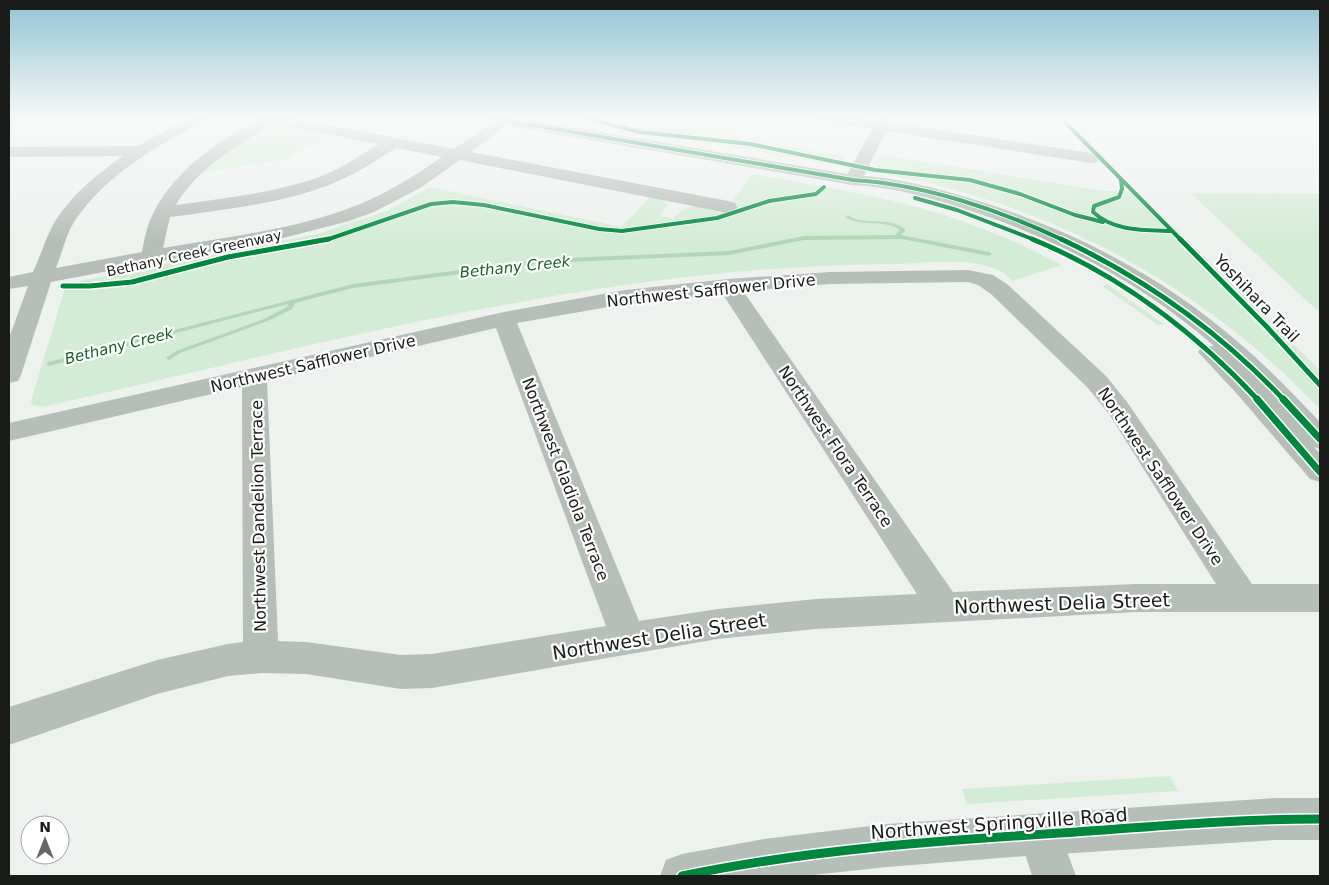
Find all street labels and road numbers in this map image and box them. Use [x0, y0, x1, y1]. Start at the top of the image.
street label: Bethany Creek Greenway [105, 227, 283, 279]
street label: Yoshihara Trail [1209, 250, 1303, 346]
street label: Northwest Safflower Drive [606, 270, 816, 311]
street label: Northwest Safflower Drive [209, 331, 417, 396]
street label: Northwest Flora Terrace [774, 362, 897, 531]
street label: Northwest Gladiola Terrace [518, 375, 613, 583]
street label: Northwest Safflower Drive [1094, 384, 1227, 569]
street label: Northwest Dandelion Terrace [247, 400, 270, 632]
street label: Northwest Delia Street [954, 588, 1170, 618]
street label: Northwest Delia Street [551, 608, 767, 664]
street label: Northwest Springville Road [870, 803, 1128, 843]

